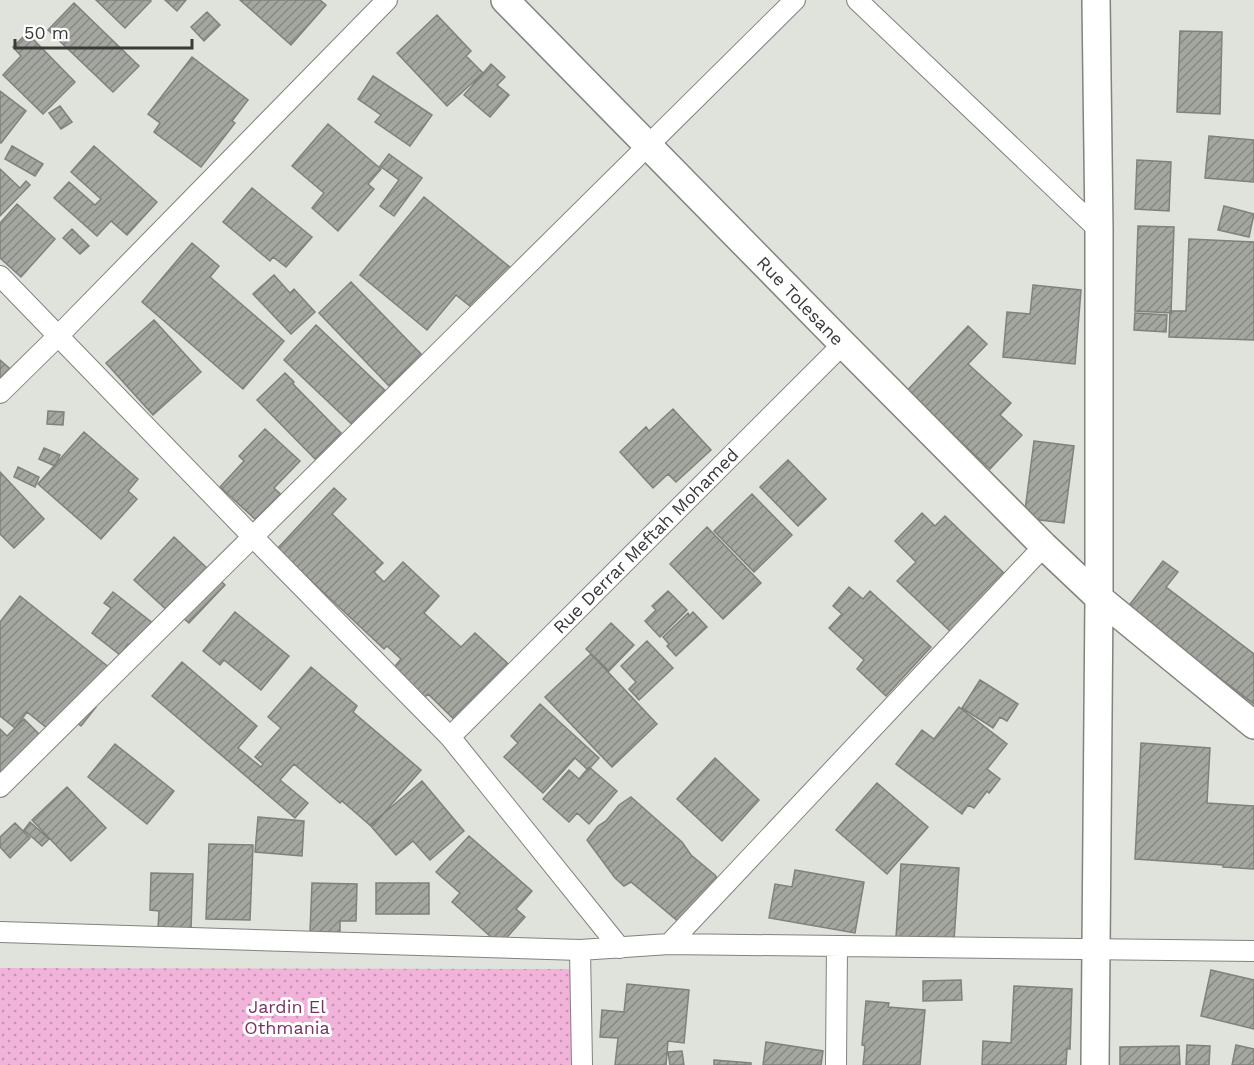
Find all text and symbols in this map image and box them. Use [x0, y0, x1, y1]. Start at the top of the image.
scale bar [15, 12, 192, 50]
text: 50 m [24, 22, 69, 43]
street label: Rue Tolesane [753, 252, 848, 350]
street label: Rue Derrar Meftah Mohamed [549, 444, 743, 638]
park label: Jardin El Othmania [244, 996, 330, 1038]

